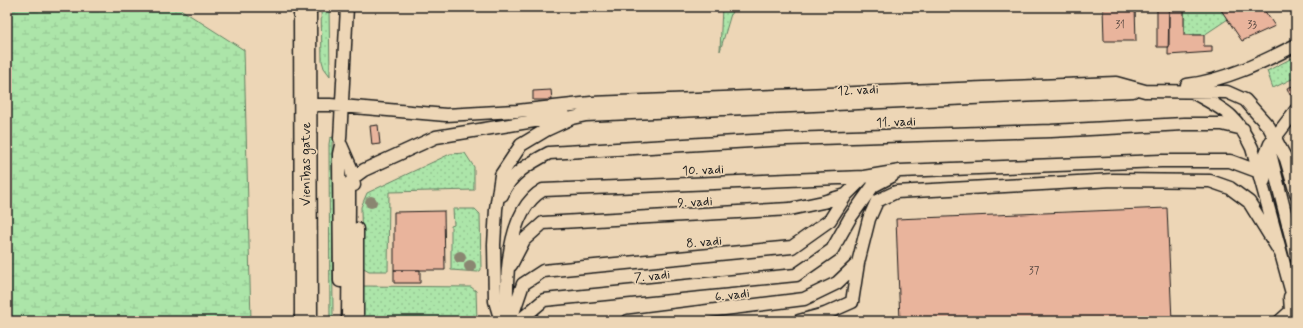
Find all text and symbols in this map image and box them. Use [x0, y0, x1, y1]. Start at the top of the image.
house number: 31 [1115, 18, 1125, 32]
house number: 33 [1247, 18, 1257, 32]
street label: 12. vadi [837, 81, 879, 100]
street label: 11. vadi [876, 113, 916, 132]
street label: Vienības gatve [298, 122, 316, 206]
street label: 10. vadi [682, 161, 724, 180]
street label: 9. vadi [677, 193, 713, 212]
street label: 8. vadi [686, 232, 723, 253]
house number: 37 [1029, 264, 1040, 278]
street label: 7. vadi [633, 266, 671, 287]
street label: 6. vadi [714, 285, 751, 306]

